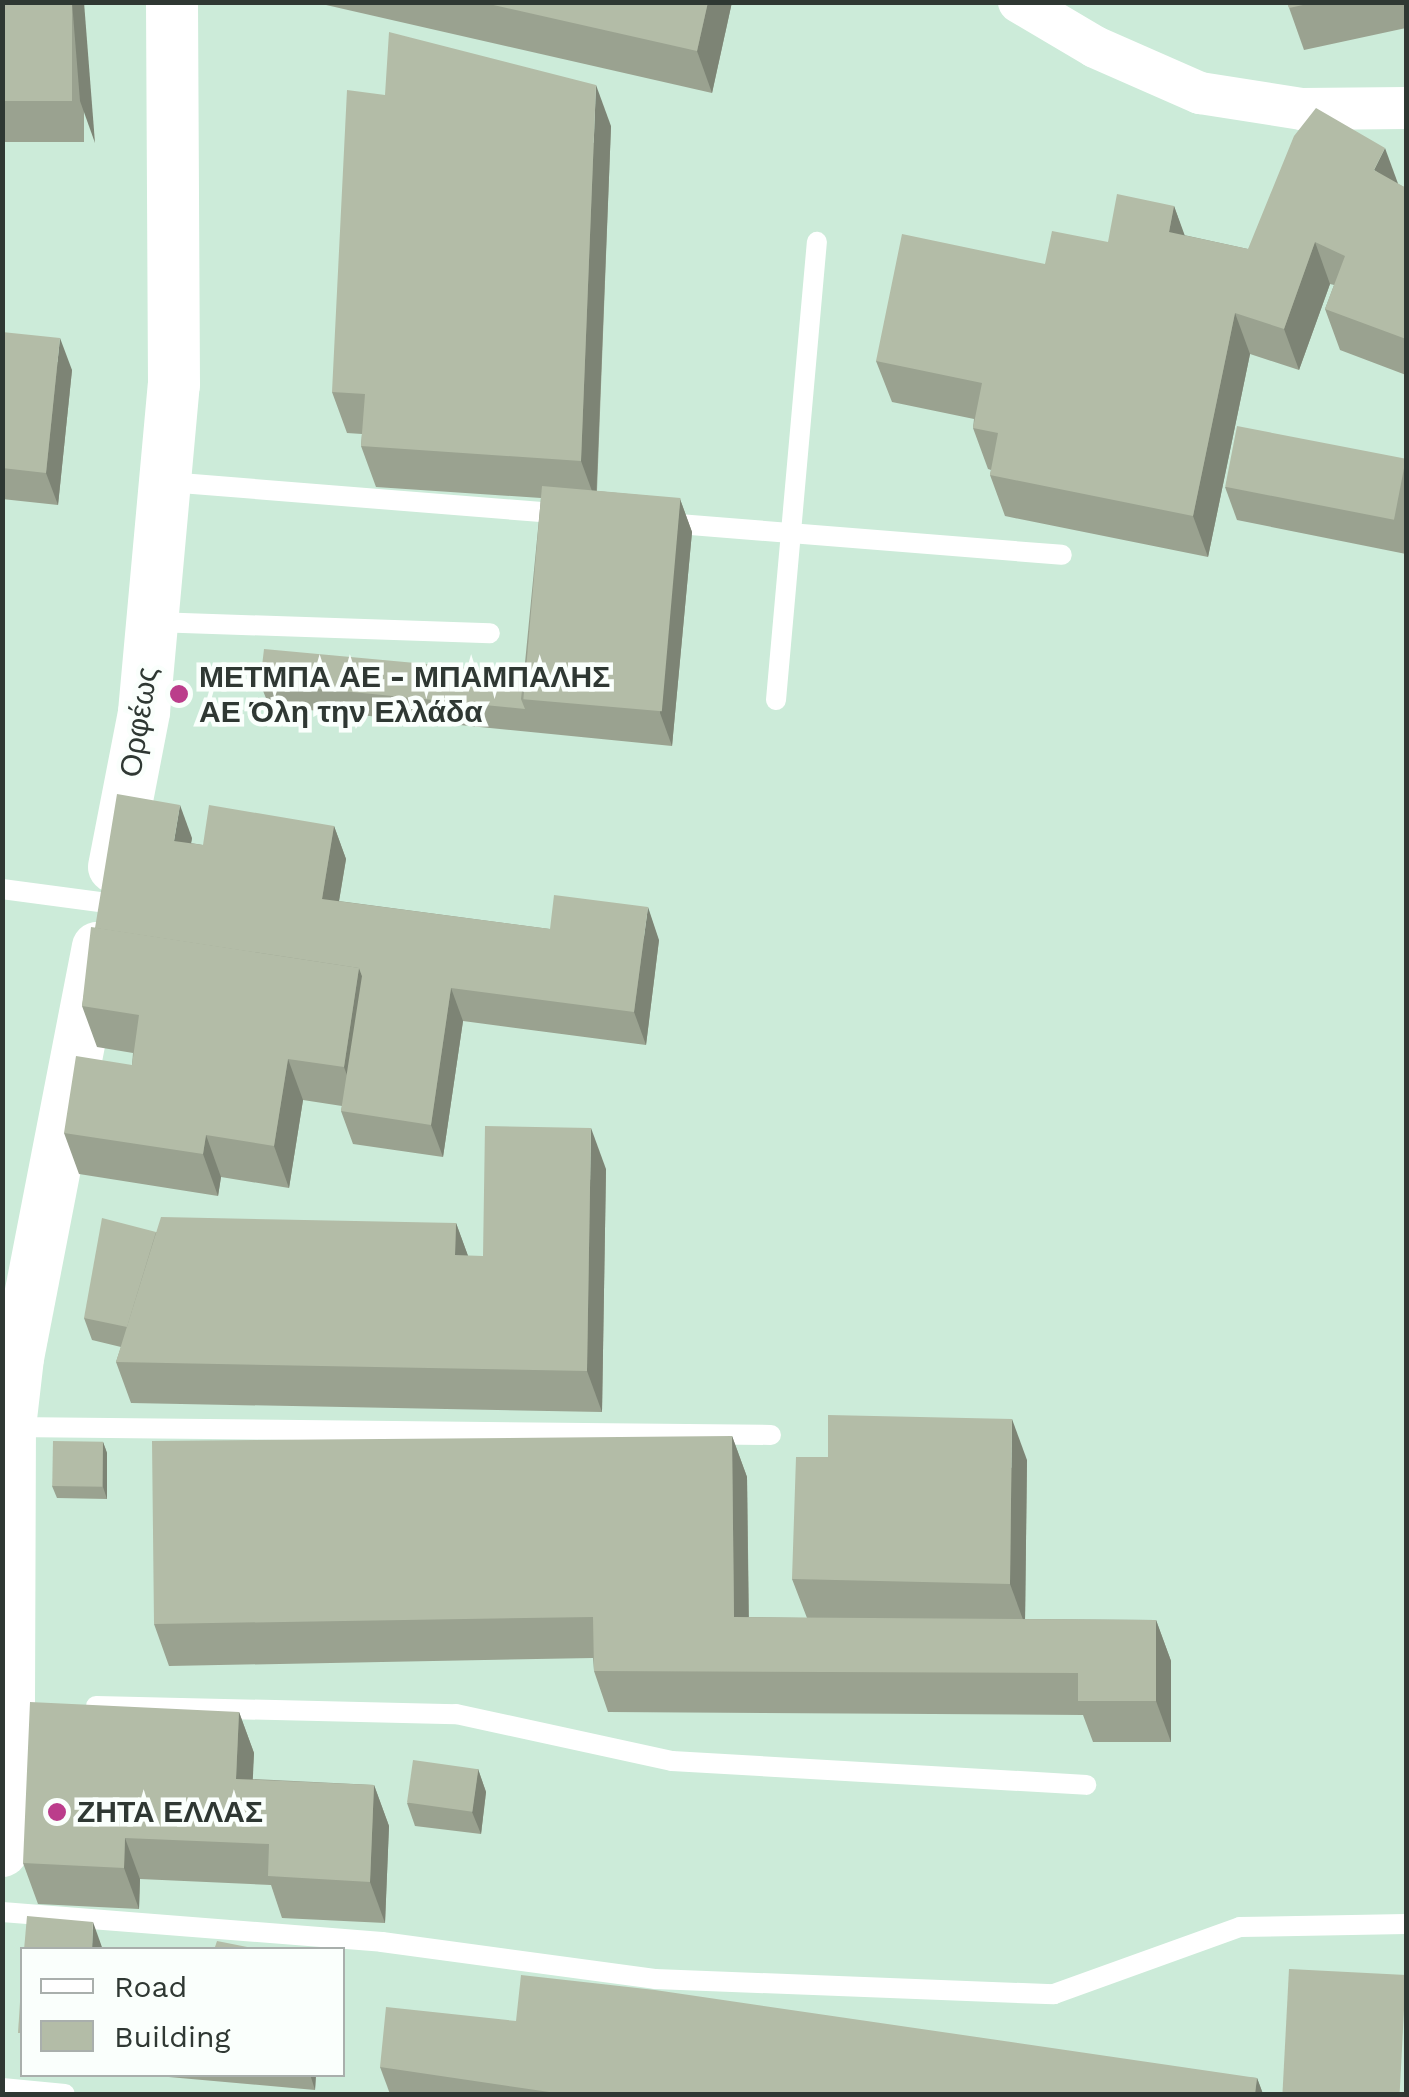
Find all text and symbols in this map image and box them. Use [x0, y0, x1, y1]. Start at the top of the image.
place label: ΜΕΤΜΠΑ ΑΕ - ΜΠΑΜΠΑΛΗΣ ΑΕ Όλη την Ελλάδα [199, 659, 610, 730]
street label: Ορφέως [113, 664, 165, 780]
marker: ΜΕΤΜΠΑ ΑΕ - ΜΠΑΜΠΑΛΗΣ ΑΕ Όλη την Ελλάδα [168, 683, 190, 705]
place label: ΖΗΤΑ ΕΛΛΑΣ [77, 1794, 263, 1830]
marker: ΖΗΤΑ ΕΛΛΑΣ [46, 1801, 68, 1823]
legend [20, 1947, 345, 2077]
text: Road [114, 1969, 187, 2004]
text: Building [114, 2019, 231, 2054]

